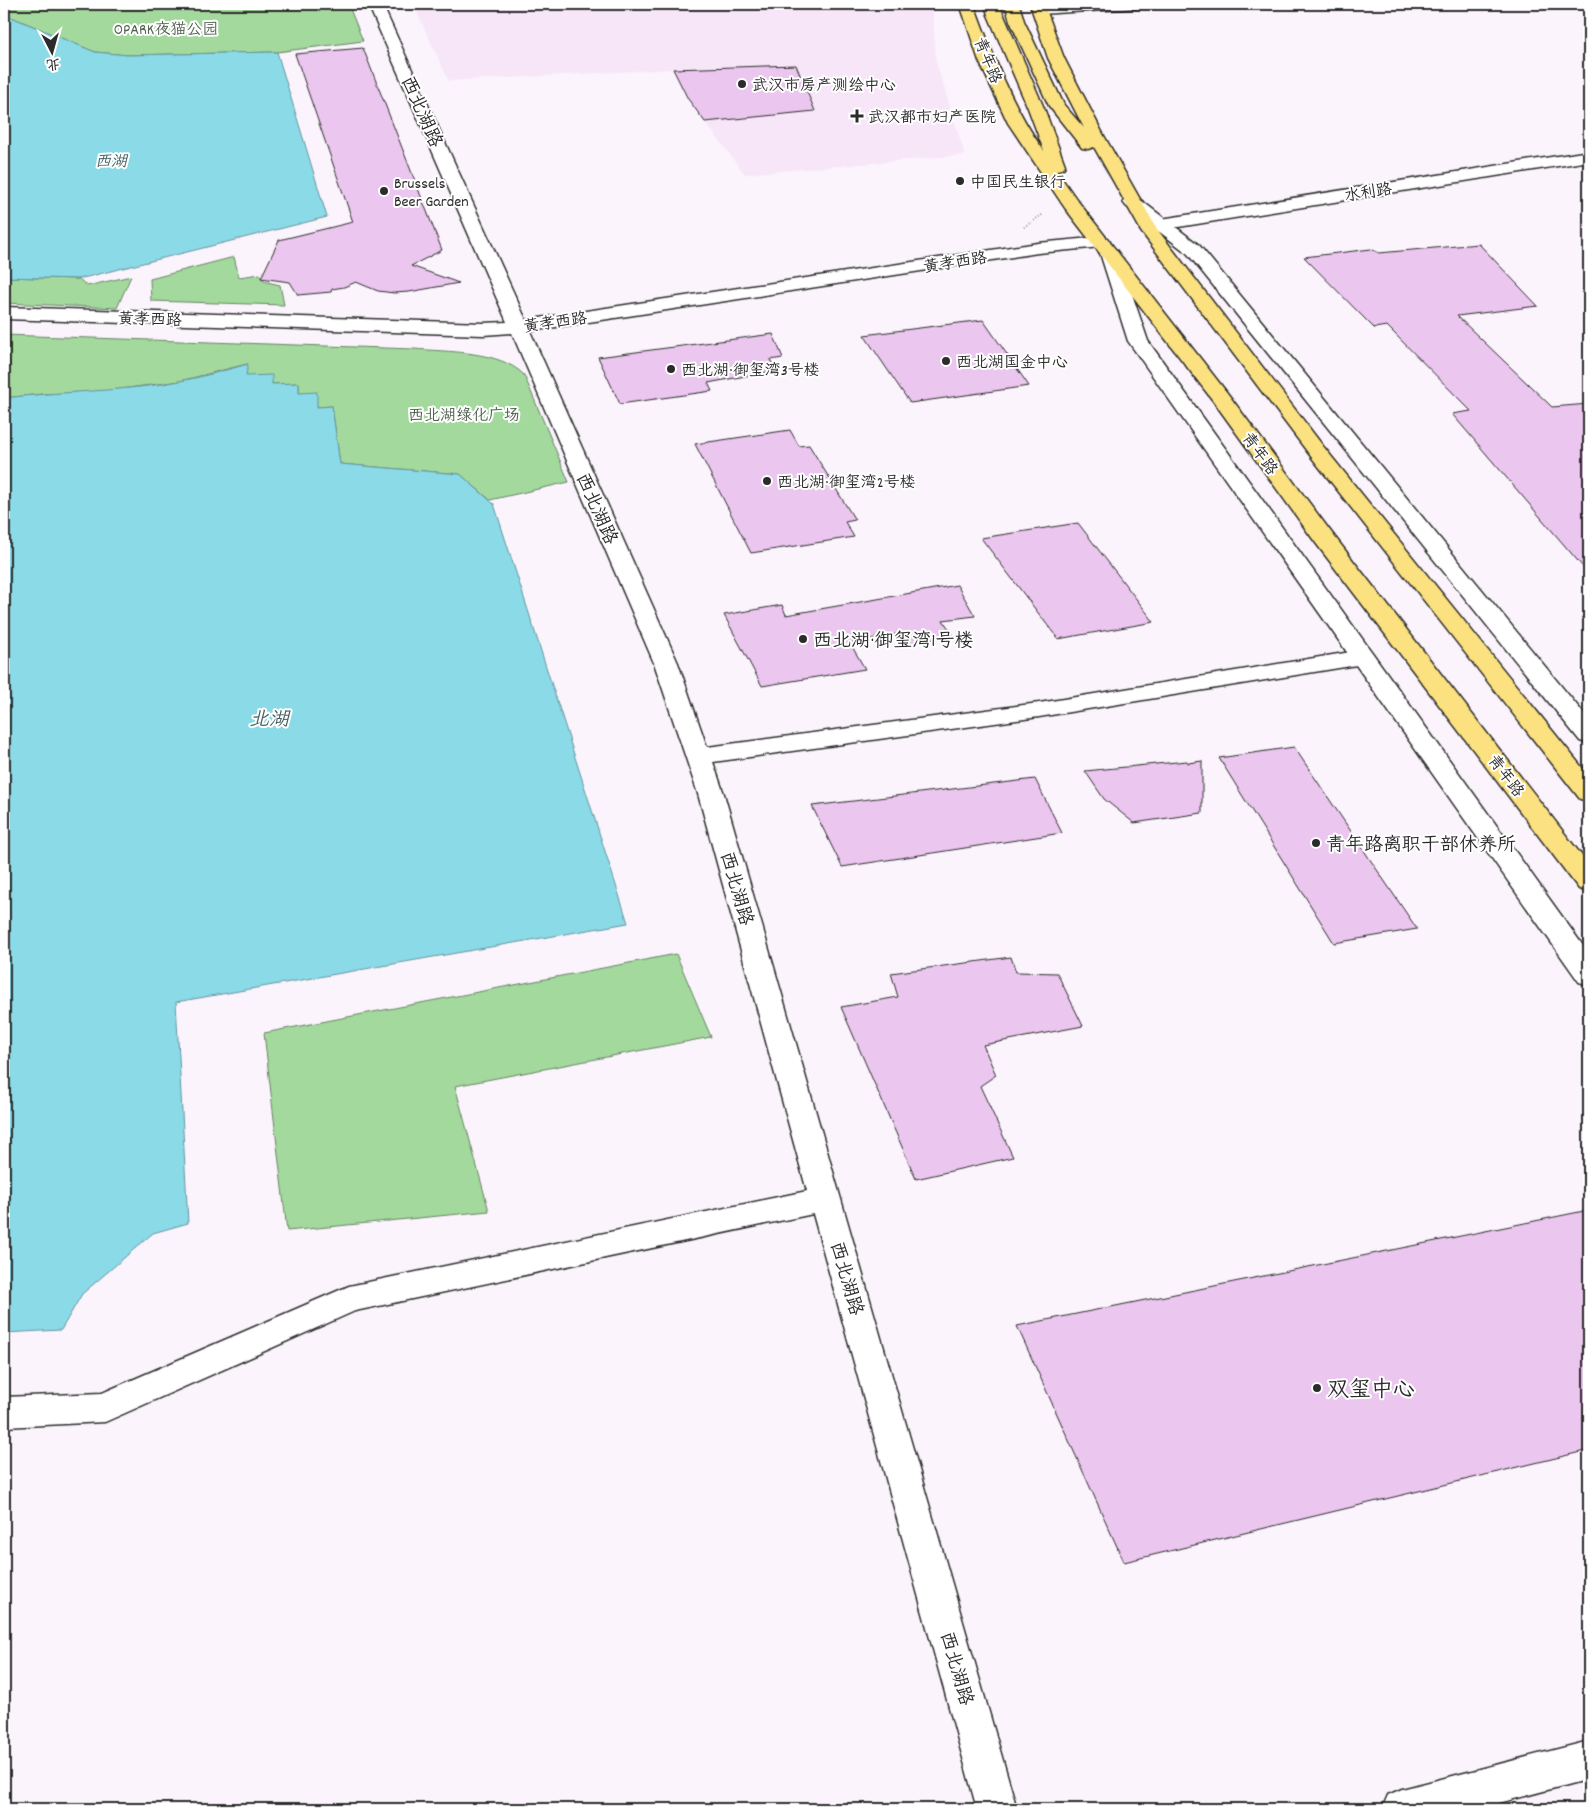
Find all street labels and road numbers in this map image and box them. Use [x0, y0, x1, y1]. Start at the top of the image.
street label: 青年路 [967, 34, 1006, 88]
street label: 西北湖路 [392, 72, 448, 153]
street label: 水利路 [1343, 178, 1394, 209]
street label: 黄孝西路 [922, 247, 989, 280]
street label: 黄孝西路 [118, 308, 182, 333]
street label: 黄孝西路 [522, 308, 589, 339]
street label: 青年路 [1236, 428, 1282, 481]
street label: 西北湖路 [567, 469, 623, 550]
street label: 青年路 [1481, 750, 1529, 803]
street label: 西北湖路 [711, 849, 758, 929]
street label: 西北湖路 [821, 1239, 868, 1319]
street label: 西北湖路 [931, 1629, 978, 1709]

